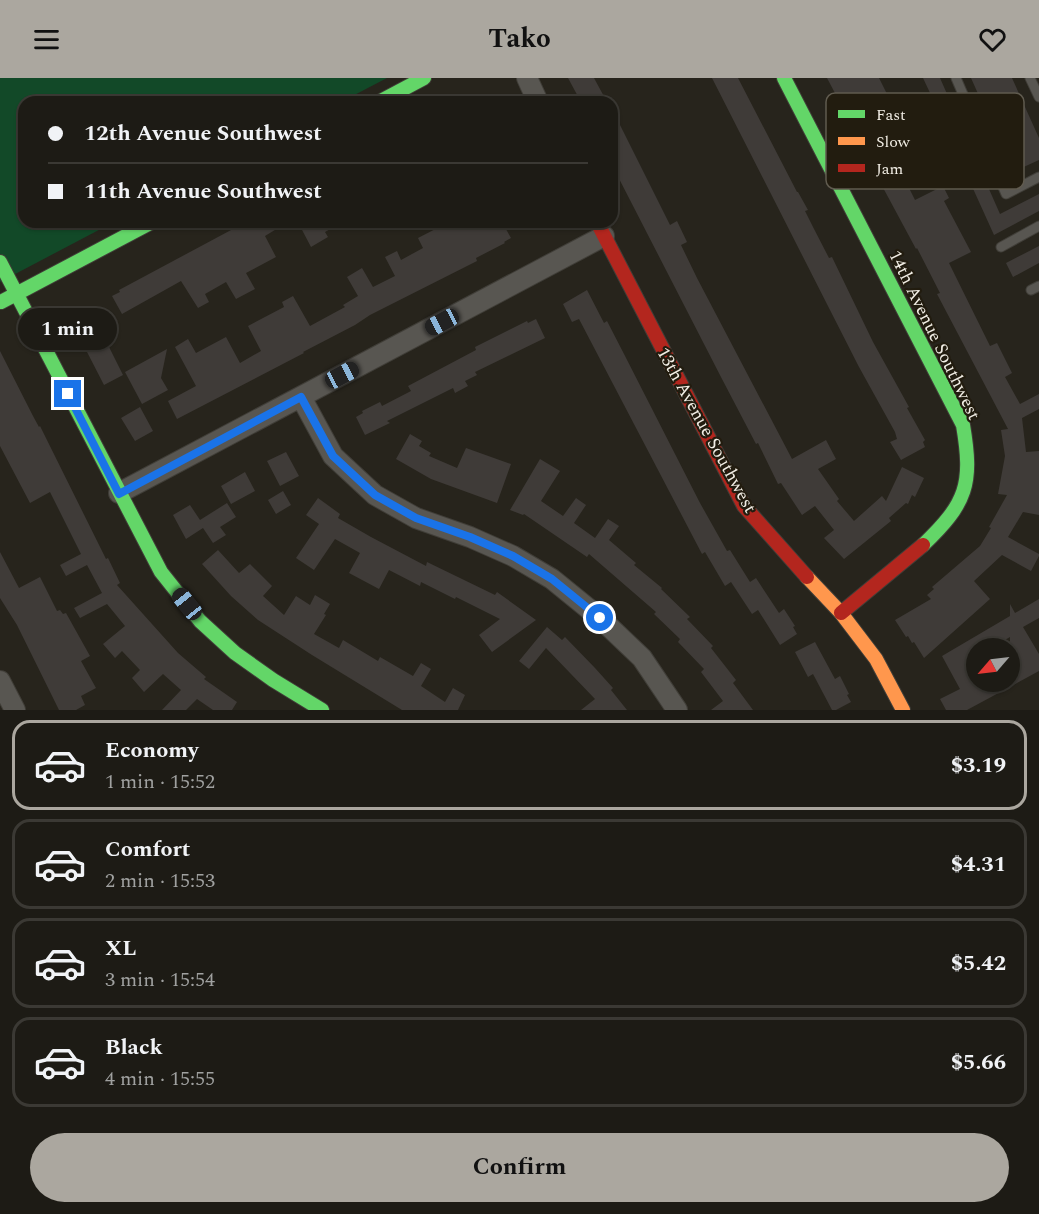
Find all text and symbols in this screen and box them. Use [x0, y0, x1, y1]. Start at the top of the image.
text: Tako [488, 18, 551, 60]
icon: menu [30, 23, 63, 56]
icon: heart [976, 23, 1009, 56]
legend [826, 93, 1024, 189]
text: Fast [876, 103, 906, 127]
text: 12th Avenue Southwest [84, 117, 322, 150]
text: Slow [876, 130, 911, 154]
text: Jam [876, 157, 904, 181]
text: 11th Avenue Southwest [84, 175, 322, 208]
street label: 14th Avenue Southwest [882, 246, 987, 425]
car [422, 306, 462, 338]
callout: 1 min [19, 307, 118, 349]
text: 1 min [41, 314, 94, 344]
street label: 13th Avenue Southwest [650, 342, 763, 518]
car [322, 359, 362, 391]
route end [54, 380, 81, 407]
car [169, 584, 205, 624]
route start [586, 604, 613, 631]
north arrow [966, 638, 1020, 692]
map controls [966, 638, 1020, 692]
text: Economy [105, 734, 198, 767]
icon: car [33, 738, 87, 792]
text: $3.19 [951, 749, 1006, 782]
text: 1 min · 15:52 [105, 767, 215, 797]
text: Comfort [105, 833, 190, 866]
icon: car [33, 837, 87, 891]
text: $4.31 [951, 848, 1006, 881]
text: 2 min · 15:53 [105, 866, 215, 896]
text: XL [105, 932, 136, 965]
icon: car [33, 936, 87, 990]
text: $5.42 [951, 947, 1006, 980]
text: 3 min · 15:54 [105, 965, 215, 995]
text: Black [105, 1031, 163, 1064]
icon: car [33, 1035, 87, 1089]
text: $5.66 [951, 1046, 1006, 1079]
text: 4 min · 15:55 [105, 1064, 215, 1094]
button: Confirm [30, 1133, 1009, 1202]

